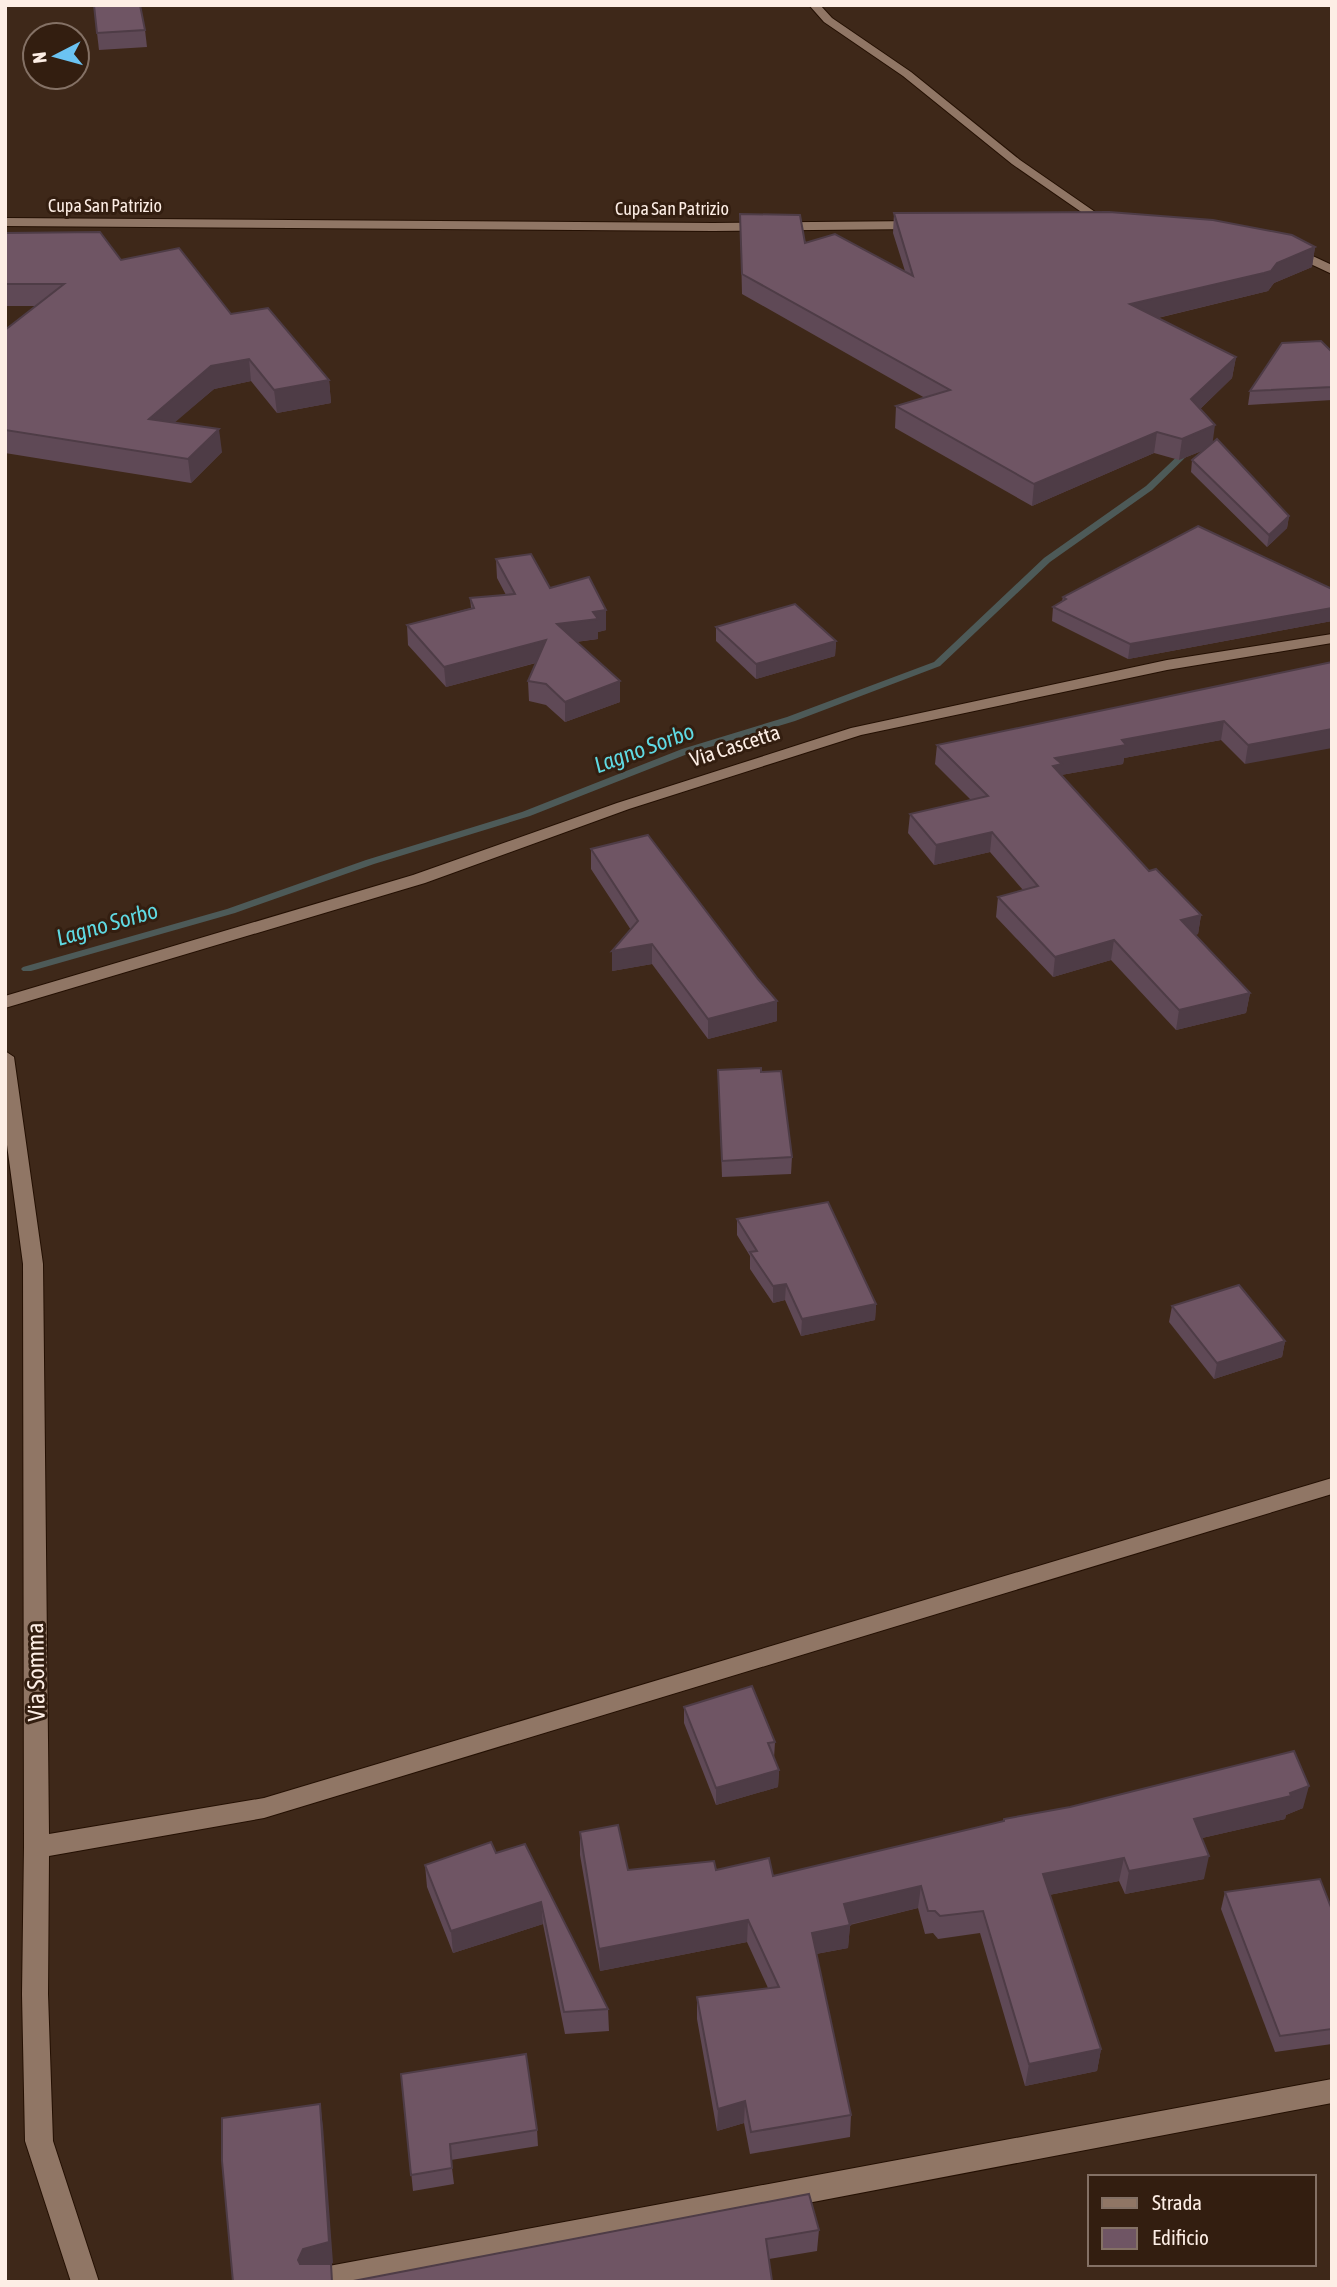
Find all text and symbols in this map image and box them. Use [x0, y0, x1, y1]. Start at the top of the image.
north arrow [21, 21, 91, 91]
text: N [28, 51, 51, 65]
street label: Cupa San Patrizio [48, 195, 162, 216]
street label: Cupa San Patrizio [615, 198, 729, 219]
water label: Lagno Sorbo [590, 718, 698, 778]
street label: Via Cascetta [686, 719, 783, 771]
water label: Lagno Sorbo [53, 897, 161, 951]
street label: Via Somma [21, 1622, 50, 1722]
legend [1088, 2175, 1316, 2266]
text: Strada [1152, 2190, 1202, 2214]
text: Edificio [1152, 2225, 1209, 2249]

